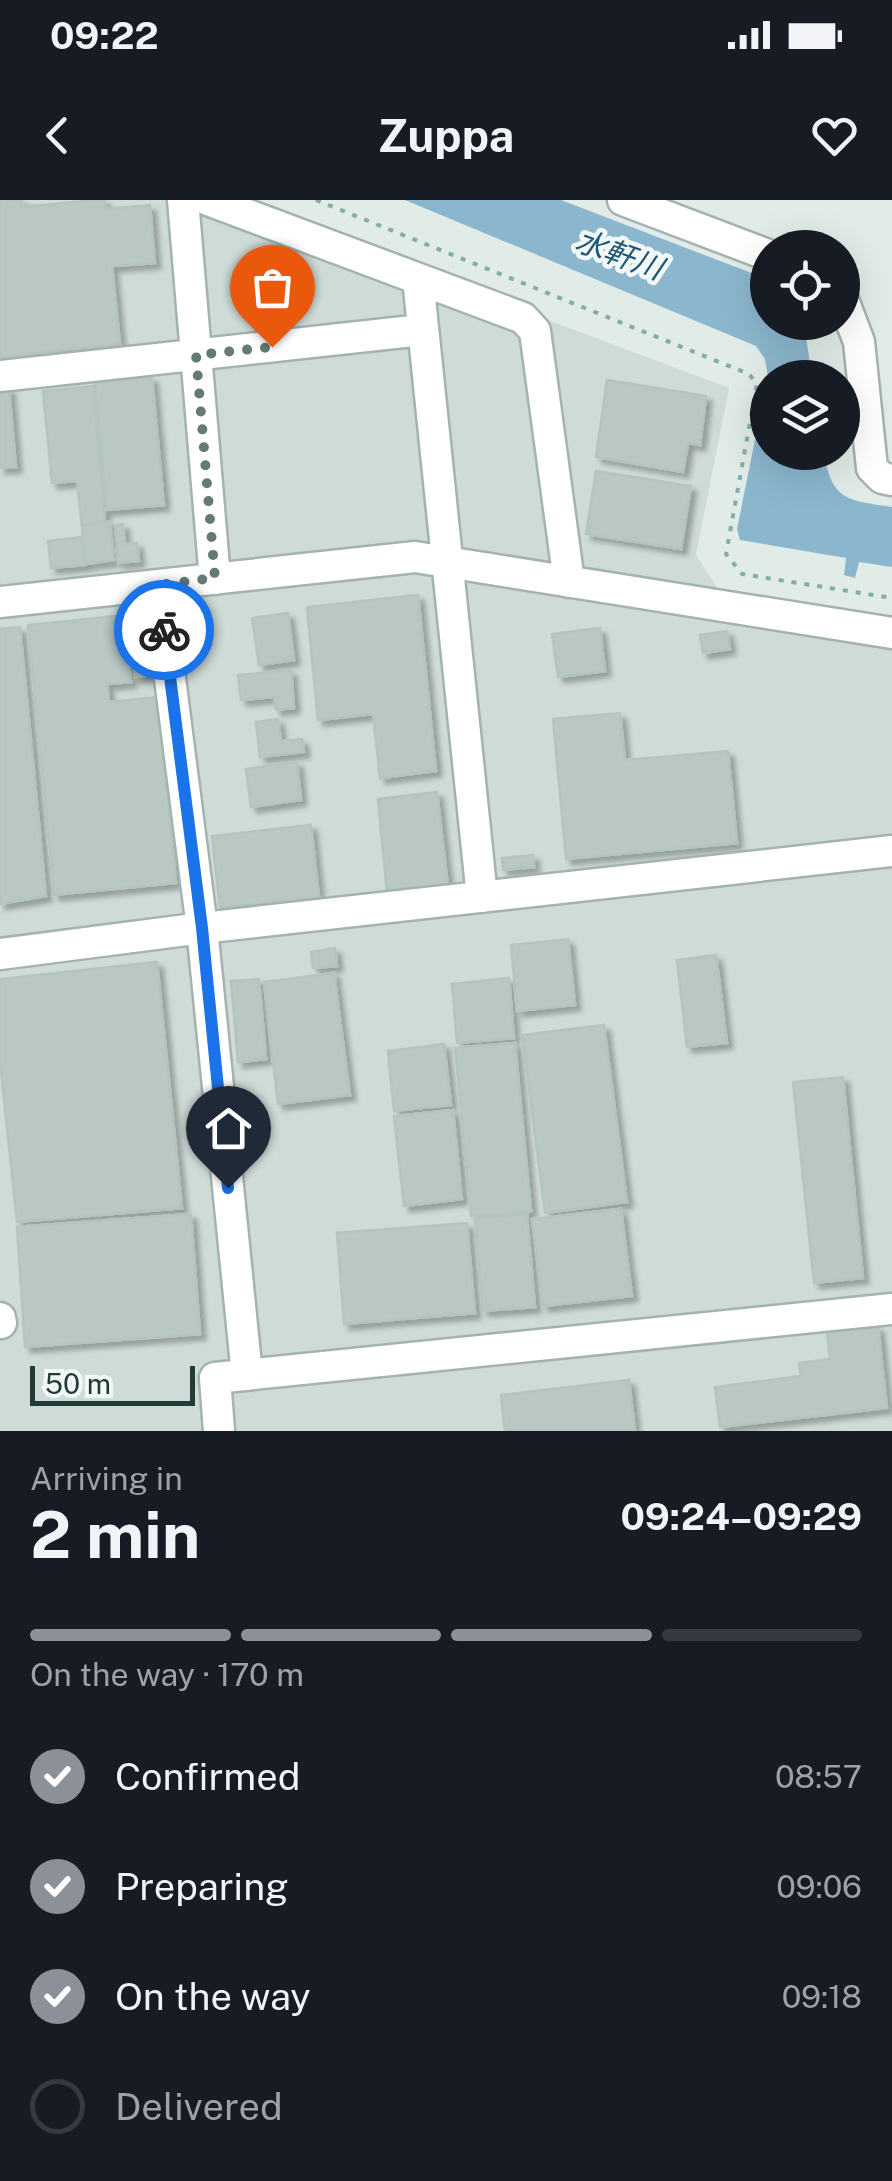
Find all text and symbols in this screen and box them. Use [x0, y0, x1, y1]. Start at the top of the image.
text: 09:22 [50, 13, 159, 58]
icon: back [30, 108, 85, 163]
icon: heart [807, 108, 862, 163]
text: Zuppa [378, 109, 514, 162]
water label: 水軒川 [571, 222, 671, 287]
map controls [750, 230, 860, 470]
button: locate [750, 230, 860, 340]
pin [230, 245, 315, 348]
icon: bag [245, 260, 300, 315]
button: layers [750, 360, 860, 470]
courier [114, 580, 214, 680]
icon: bike [137, 603, 192, 658]
pin [186, 1086, 271, 1189]
icon: home [201, 1101, 256, 1156]
scale bar [30, 1361, 195, 1406]
text: 50 m [45, 1367, 111, 1400]
text: Arriving in [30, 1460, 183, 1497]
text: 09:24–09:29 [620, 1494, 862, 1539]
text: 2 min [30, 1496, 200, 1573]
text: On the way · 170 m [30, 1656, 304, 1693]
icon: check [30, 1749, 85, 1804]
text: Confirmed [115, 1754, 300, 1799]
text: 08:57 [775, 1758, 862, 1795]
icon: check [30, 1859, 85, 1914]
text: Preparing [115, 1864, 289, 1909]
text: 09:06 [776, 1868, 862, 1905]
icon: check [30, 1969, 85, 2024]
text: On the way [115, 1974, 311, 2019]
text: 09:18 [782, 1978, 862, 2015]
text: Delivered [115, 2084, 283, 2129]

